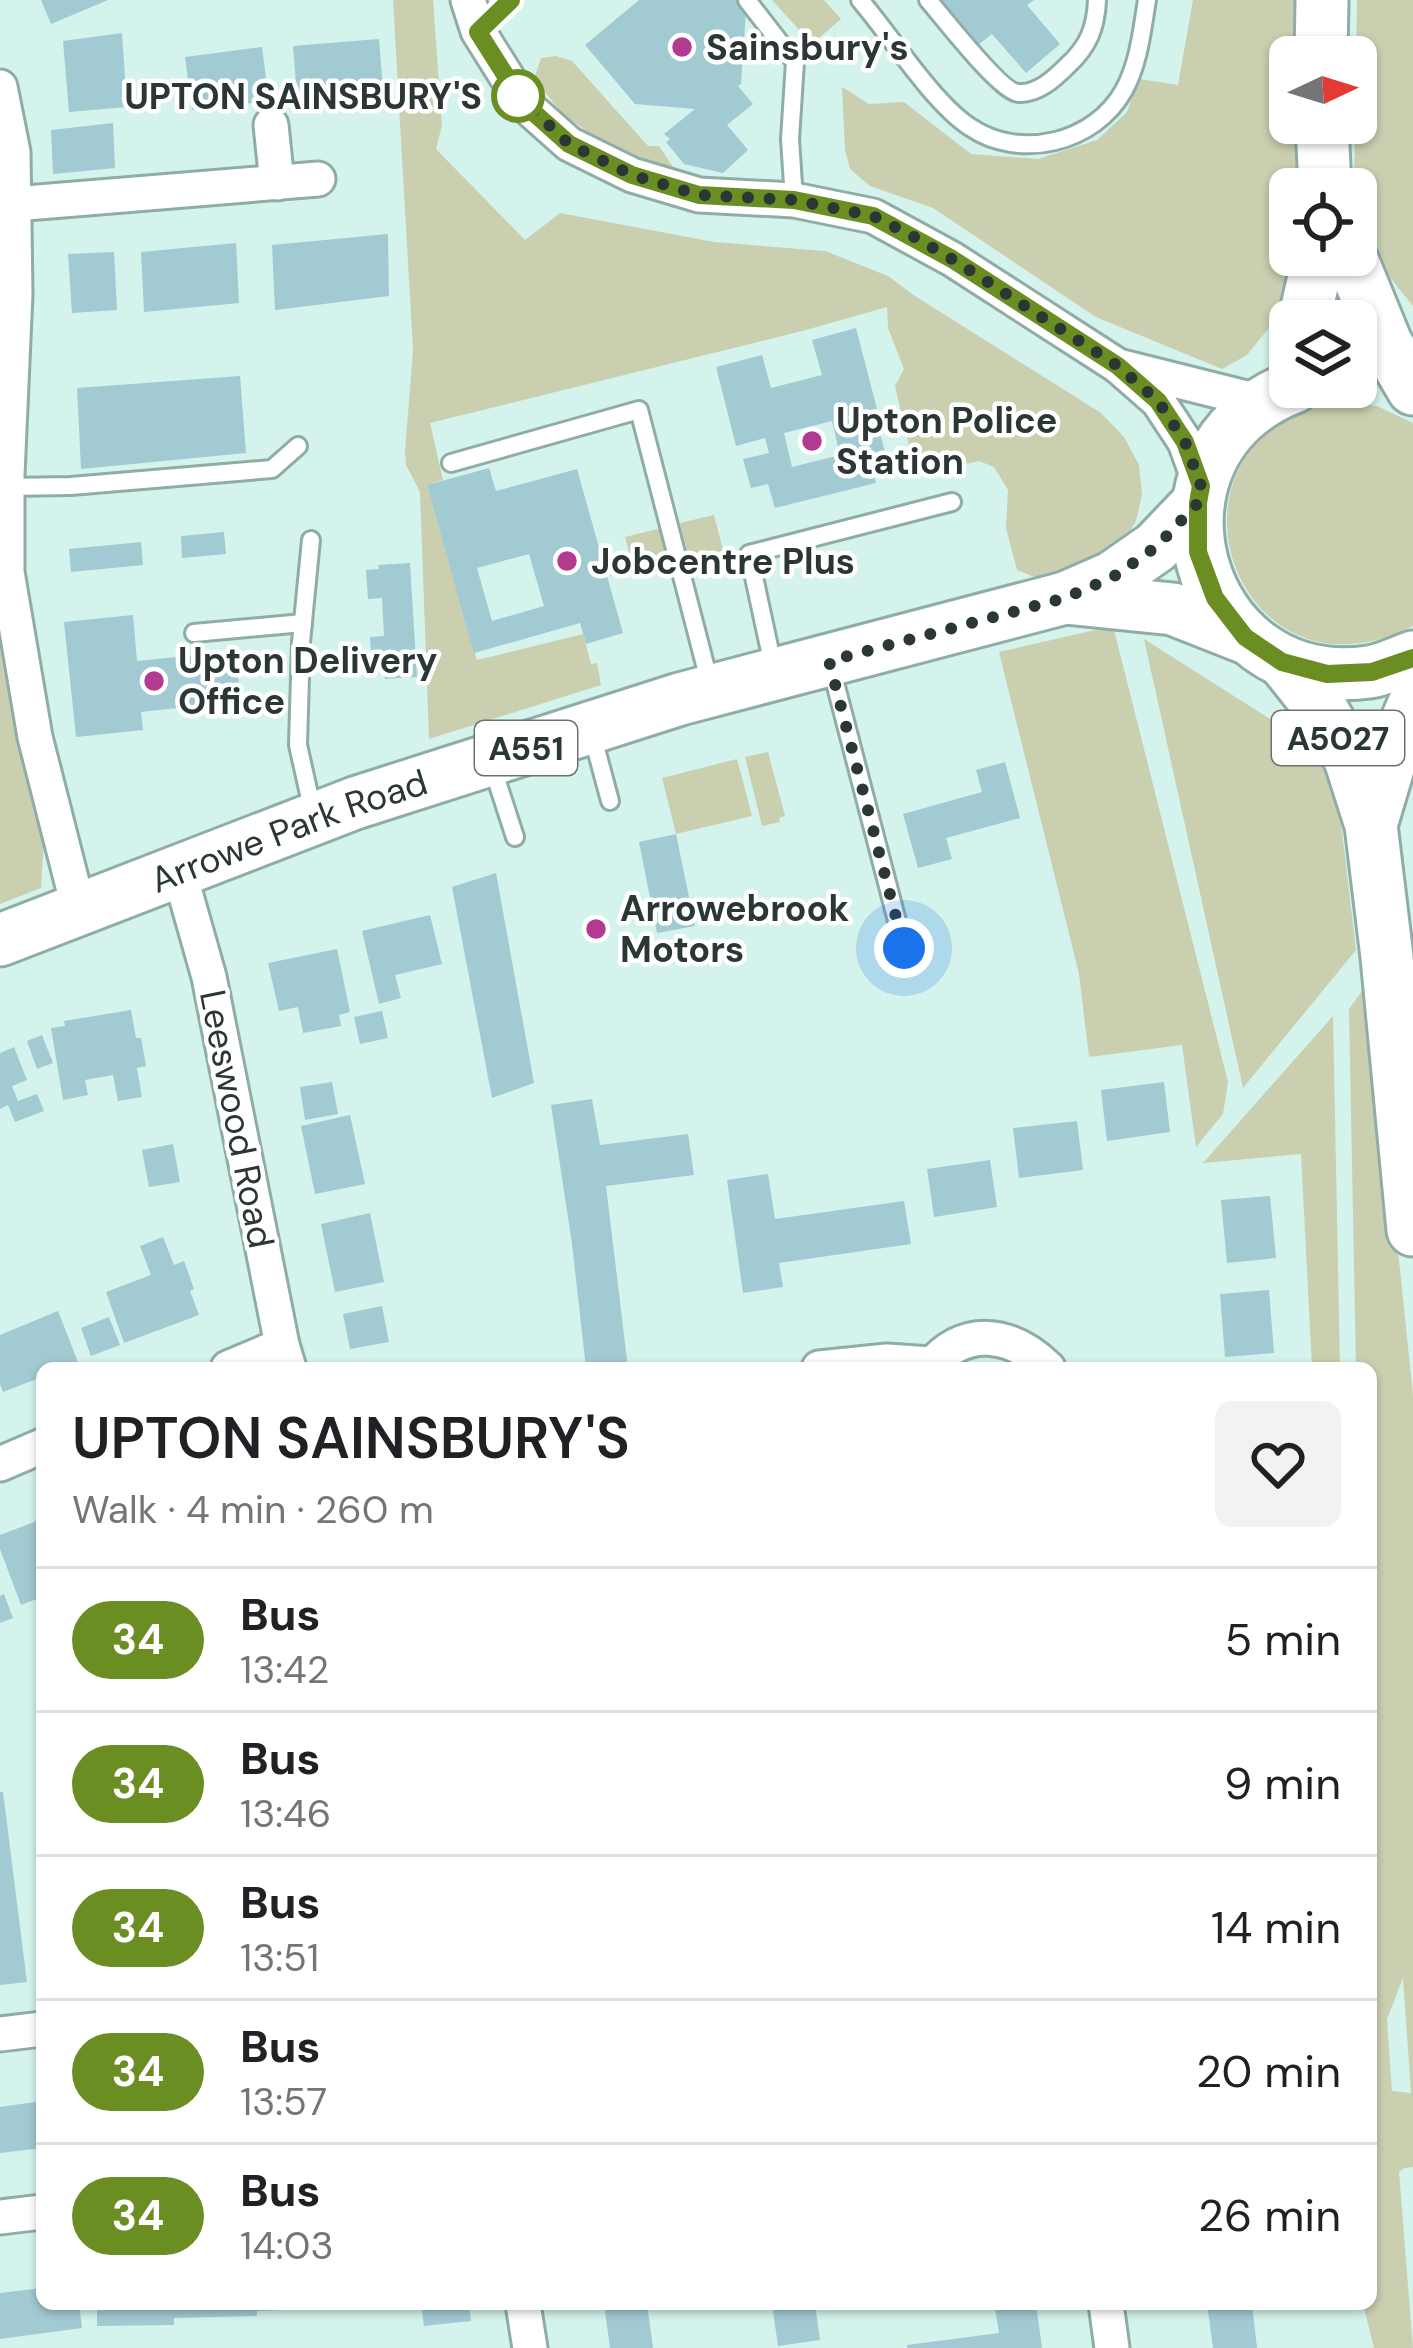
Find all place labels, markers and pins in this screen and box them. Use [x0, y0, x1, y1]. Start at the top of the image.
place label: Sainsbury's [706, 24, 909, 71]
marker: Sainsbury's [669, 34, 695, 60]
marker: UPTON SAINSBURY'S [493, 71, 543, 121]
place label: UPTON SAINSBURY'S [124, 73, 482, 120]
place label: Upton Police Station [836, 397, 1057, 485]
marker: Upton Police Station [799, 428, 825, 454]
place label: Jobcentre Plus [591, 538, 855, 585]
marker: Jobcentre Plus [554, 548, 580, 574]
place label: Upton Delivery Office [178, 637, 438, 725]
marker: Upton Delivery Office [141, 668, 167, 694]
place label: Arrowebrook Motors [620, 885, 850, 973]
marker: Arrowebrook Motors [583, 916, 609, 942]

